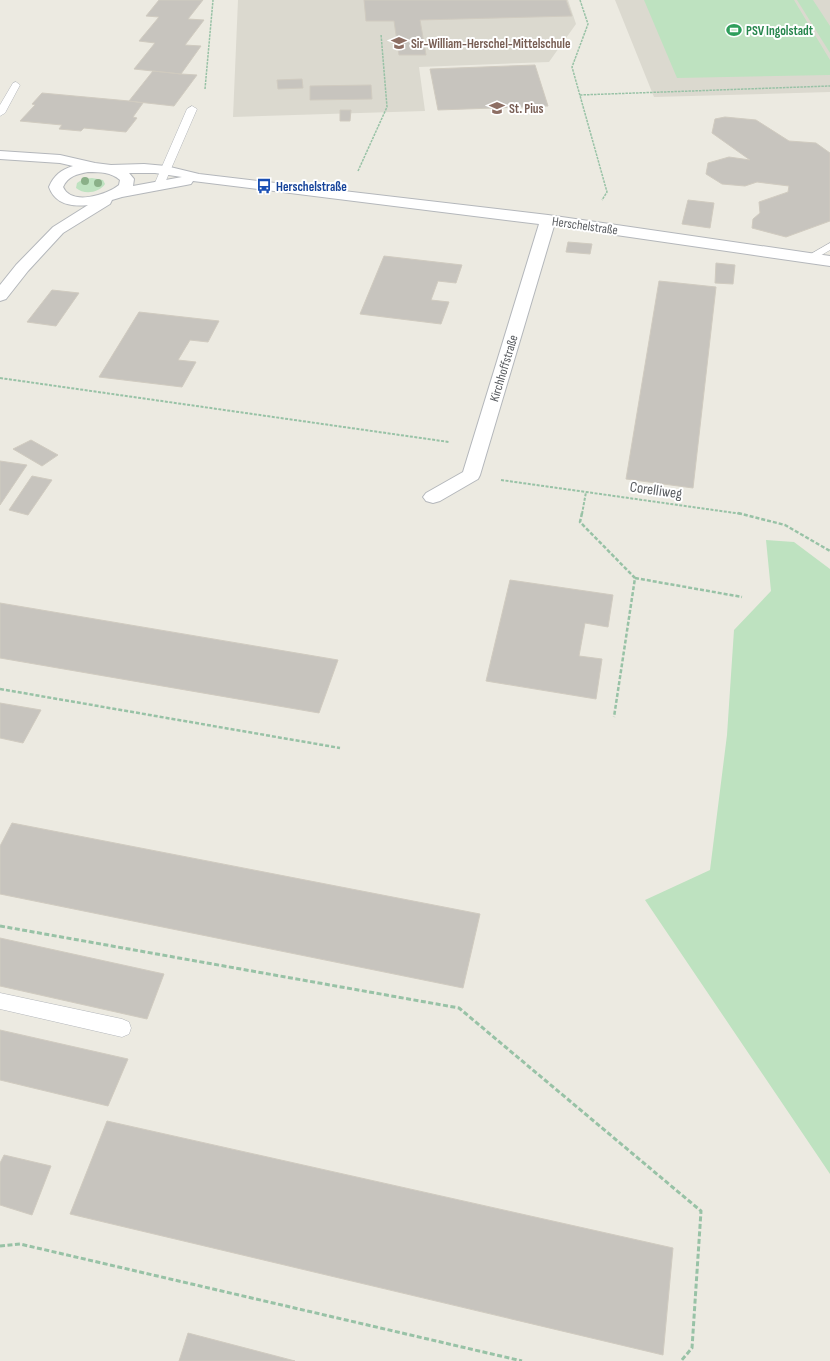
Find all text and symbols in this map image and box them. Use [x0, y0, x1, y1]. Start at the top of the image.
sports icon: PSV Ingolstadt [725, 21, 743, 39]
place label: PSV Ingolstadt [746, 23, 814, 39]
school or university icon: Sir-William-Herschel-Mittelschule [390, 34, 408, 52]
place label: Sir-William-Herschel-Mittelschule [411, 36, 571, 52]
school or university icon: St. Pius [488, 99, 506, 117]
place label: St. Pius [509, 101, 544, 117]
bus stop icon: Herschelstraße [255, 177, 273, 195]
place label: Herschelstraße [276, 179, 347, 195]
street label: Herschelstraße [551, 213, 619, 239]
street label: Kirchhoffstraße [486, 333, 522, 404]
street label: Corelliweg [629, 477, 683, 504]

